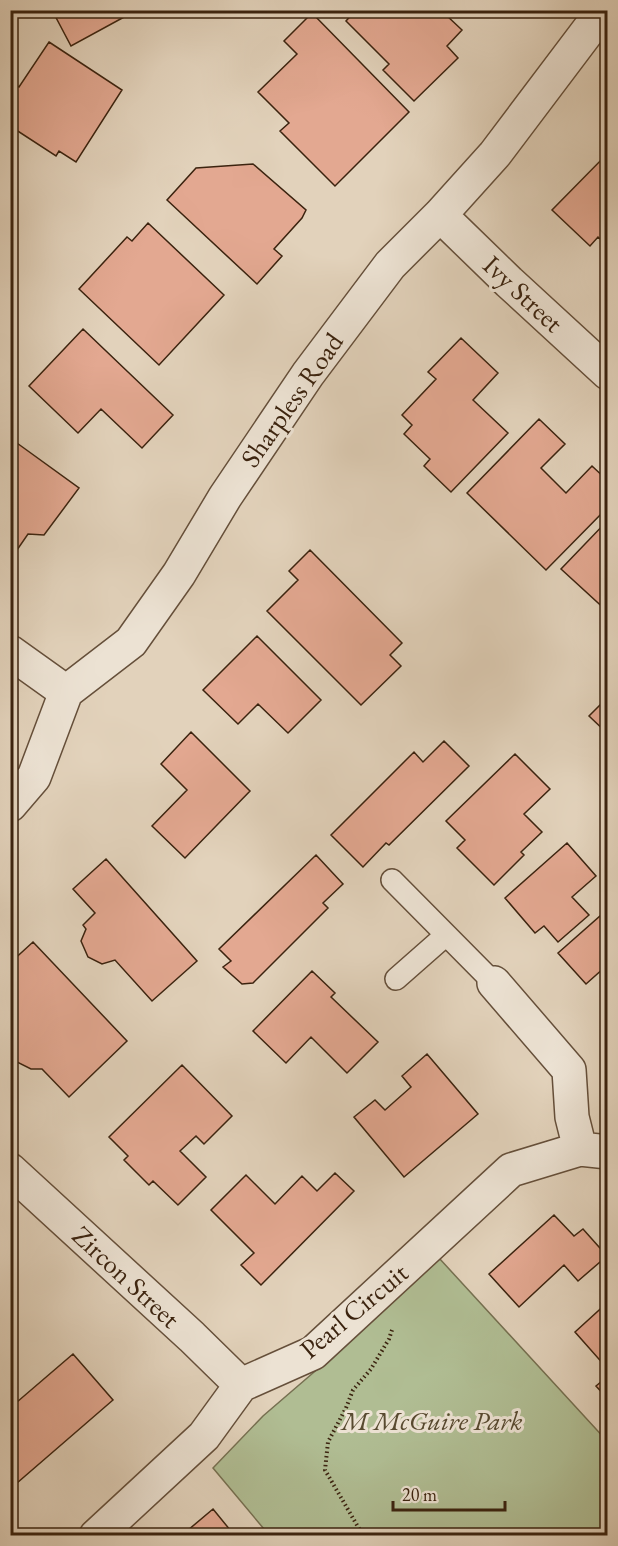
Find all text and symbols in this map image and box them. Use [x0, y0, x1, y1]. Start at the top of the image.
street label: Ivy Street [476, 248, 571, 340]
street label: Sharpless Road [232, 325, 351, 474]
street label: Zircon Street [65, 1218, 188, 1336]
street label: Pearl Circuit [292, 1255, 415, 1366]
park label: M McGuire Park [339, 1403, 523, 1438]
scale bar [393, 1474, 506, 1512]
text: 20 m [402, 1483, 437, 1506]

